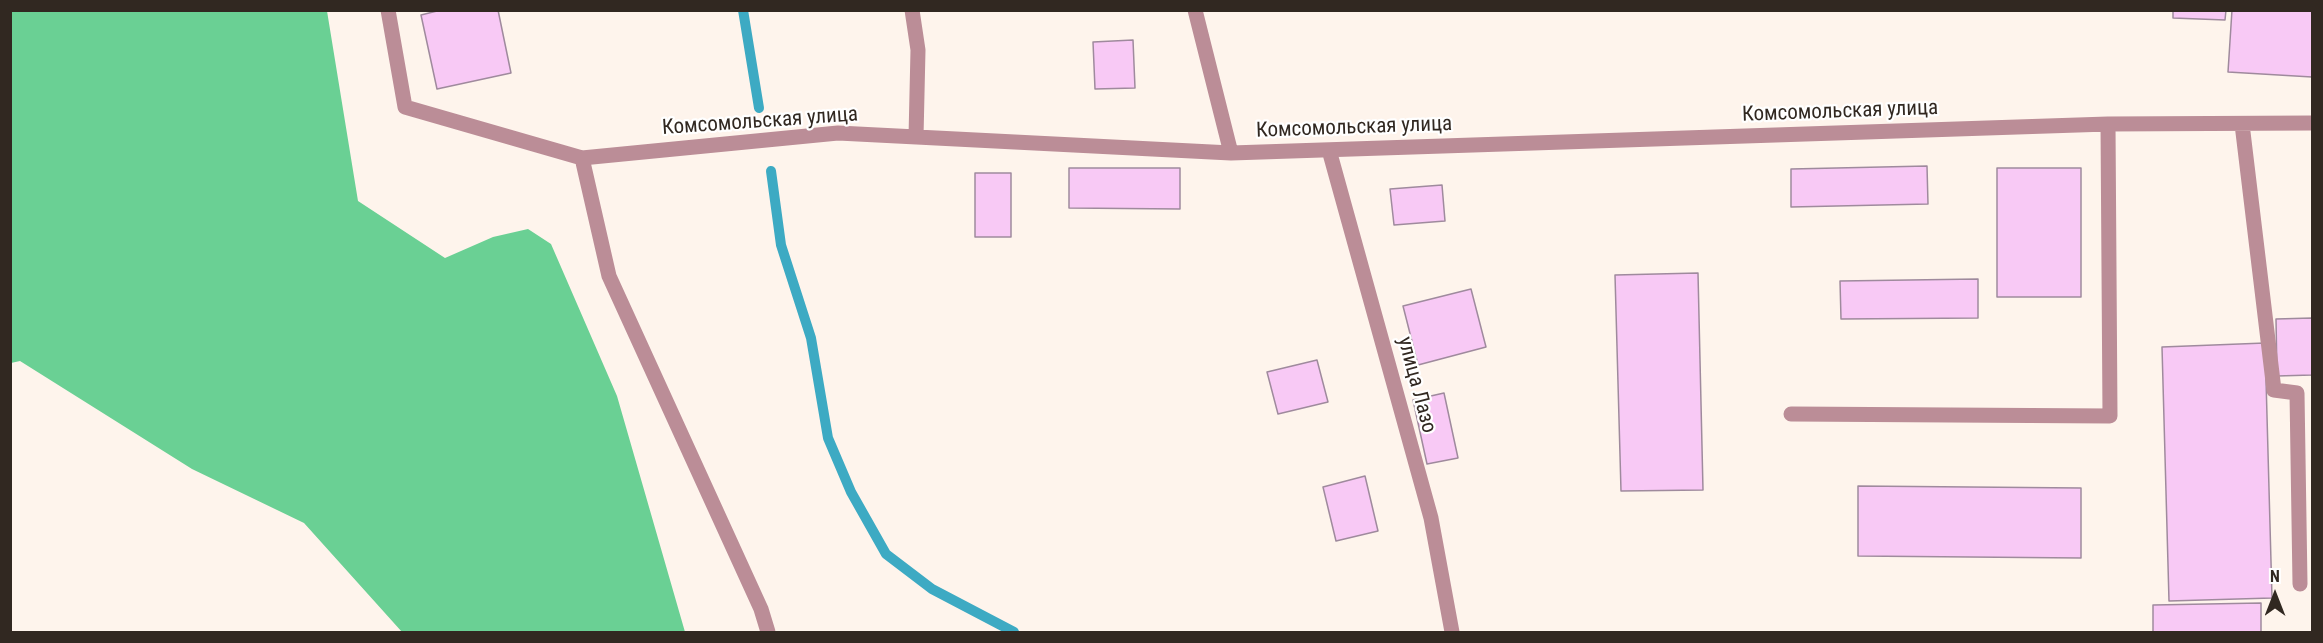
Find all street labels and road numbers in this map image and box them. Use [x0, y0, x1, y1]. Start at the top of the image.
street label: Комсомольская улица [1742, 96, 1938, 128]
street label: Комсомольская улица [661, 103, 859, 141]
street label: Комсомольская улица [1256, 112, 1452, 144]
street label: улица Лазо [1391, 334, 1441, 436]

